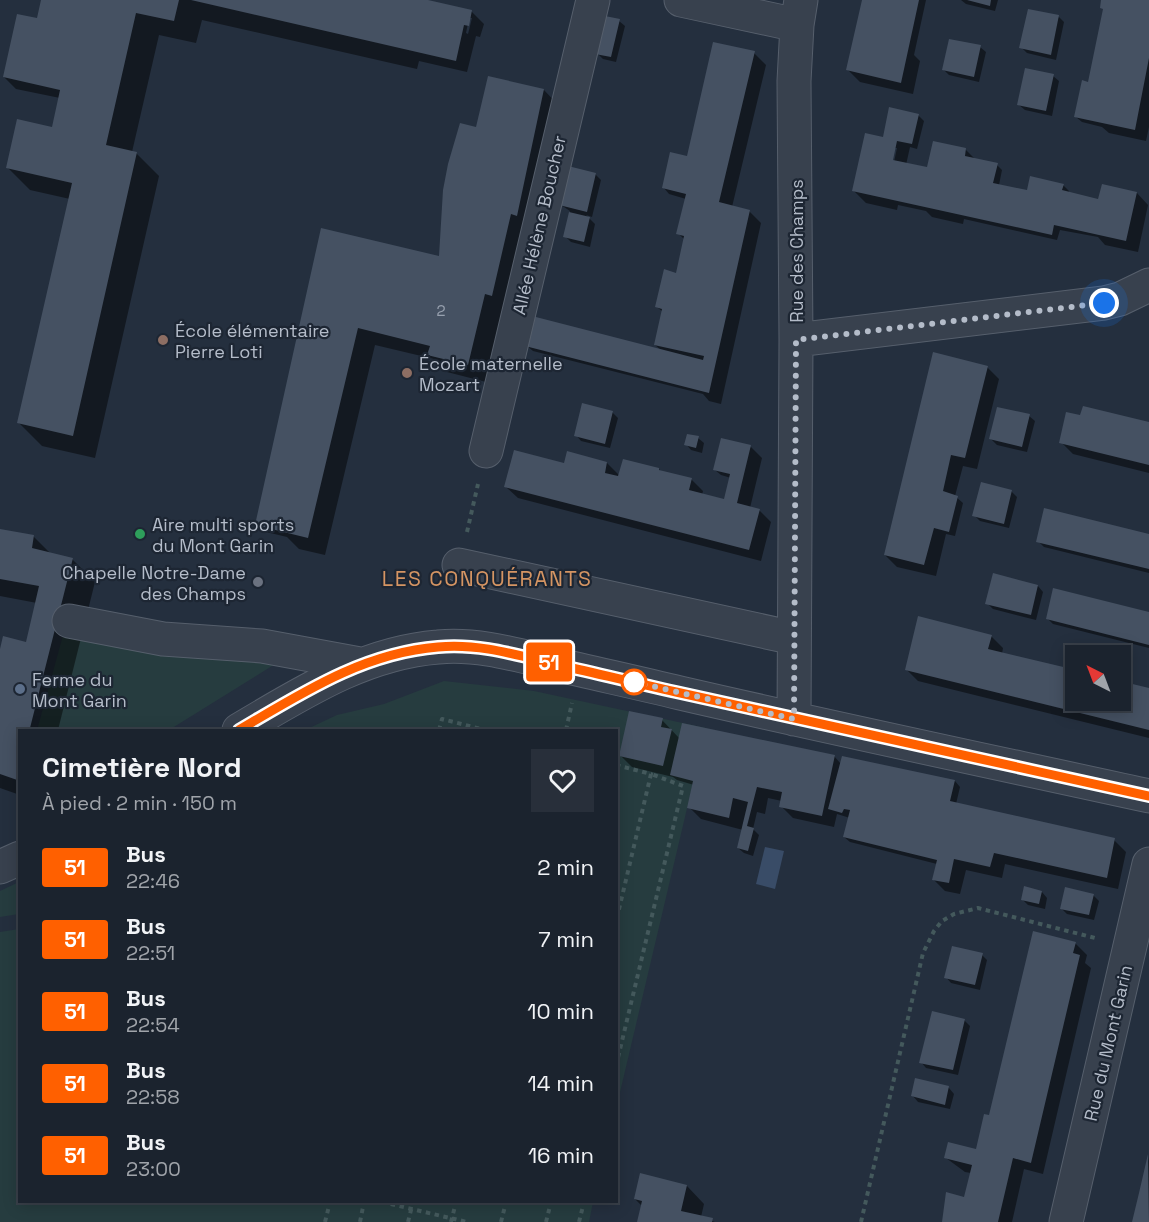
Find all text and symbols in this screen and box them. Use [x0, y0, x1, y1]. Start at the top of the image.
street label: Allée Hélène Boucher [507, 133, 571, 317]
street label: Rue des Champs [785, 179, 808, 323]
your location [1089, 288, 1119, 318]
house number: 2 [436, 301, 446, 320]
place label: École élémentaire Pierre Loti [175, 319, 329, 363]
marker: École élémentaire Pierre Loti [156, 333, 170, 347]
place label: École maternelle Mozart [419, 352, 563, 396]
marker: École maternelle Mozart [400, 366, 414, 380]
place label: Aire multi sports du Mont Garin [152, 513, 294, 557]
marker: Aire multi sports du Mont Garin [133, 527, 147, 541]
place label: Chapelle Notre-Dame des Champs [62, 561, 246, 605]
district label: LES CONQUÉRANTS [382, 565, 592, 592]
marker: Chapelle Notre-Dame des Champs [251, 575, 265, 589]
line badge: 51 [522, 642, 576, 682]
north arrow [1065, 645, 1131, 711]
map controls [1065, 645, 1131, 711]
text: 51 [538, 649, 560, 676]
place label: Ferme du Mont Garin [32, 668, 127, 712]
unlabelled marker [621, 669, 647, 695]
marker: Ferme du Mont Garin [13, 682, 27, 696]
text: Cimetière Nord [42, 749, 242, 785]
button: heart [531, 749, 594, 812]
text: À pied · 2 min · 150 m [42, 790, 237, 816]
text: Bus [126, 840, 166, 868]
text: 2 min [537, 853, 594, 881]
text: 51 [64, 854, 86, 881]
text: 22:46 [126, 868, 180, 894]
text: Bus [126, 912, 166, 940]
text: 7 min [538, 925, 594, 953]
text: 51 [64, 926, 86, 953]
text: 22:51 [126, 940, 175, 966]
street label: Rue du Mont Garin [1079, 963, 1137, 1123]
text: Bus [126, 984, 166, 1012]
text: 10 min [527, 997, 594, 1025]
text: 51 [64, 998, 86, 1025]
text: 22:54 [126, 1012, 180, 1038]
text: Bus [126, 1056, 166, 1084]
text: 14 min [528, 1069, 594, 1097]
text: 51 [64, 1070, 86, 1097]
text: 22:58 [126, 1084, 180, 1110]
text: Bus [126, 1128, 166, 1156]
text: 16 min [528, 1141, 594, 1169]
text: 51 [64, 1142, 86, 1169]
text: 23:00 [126, 1156, 181, 1182]

